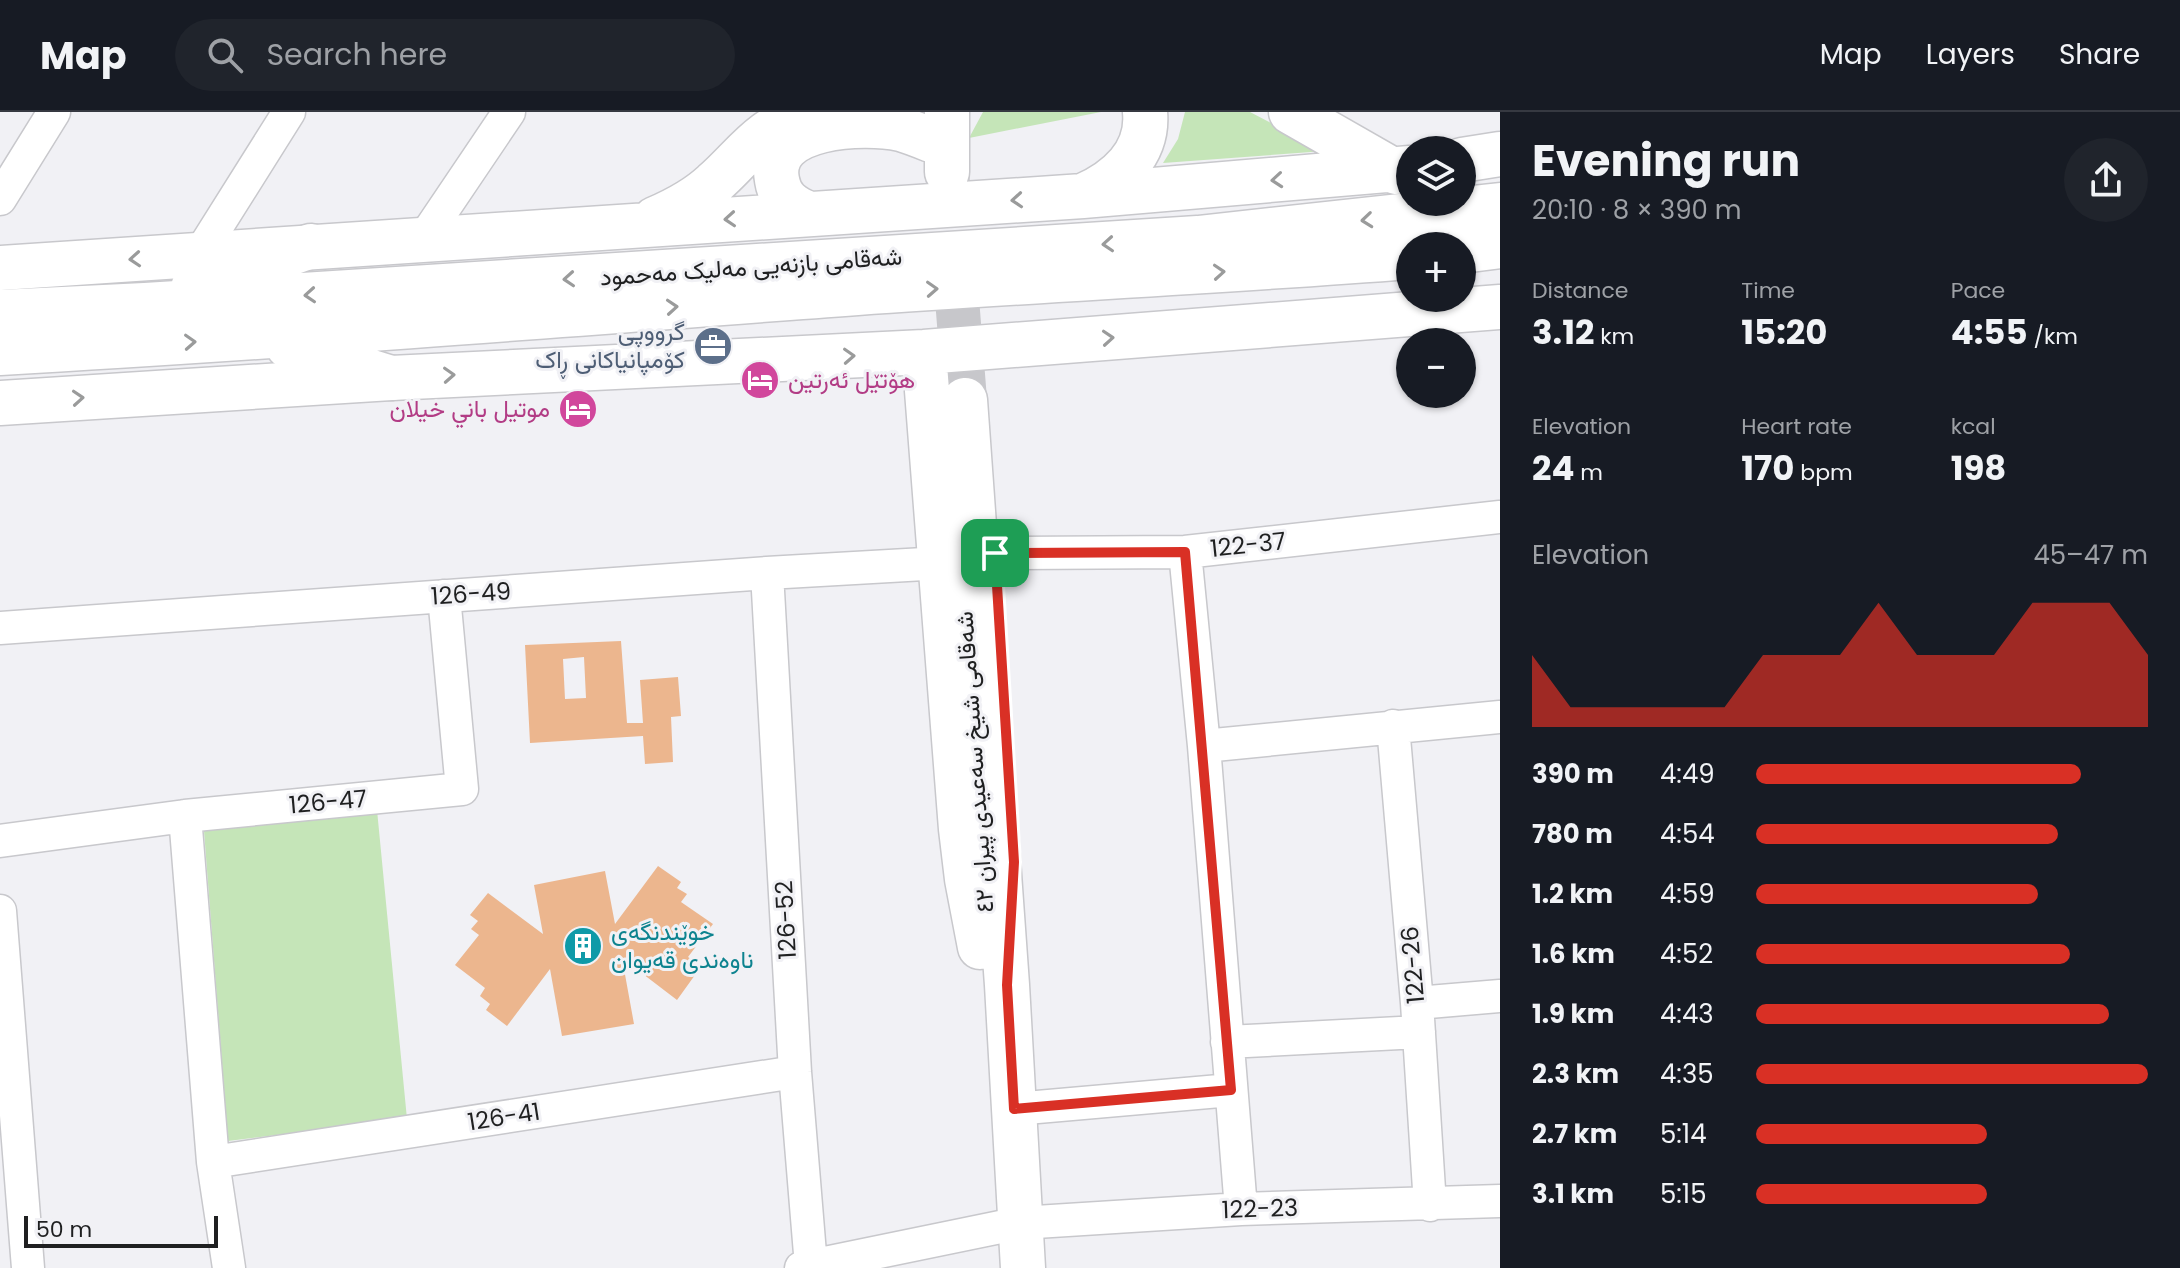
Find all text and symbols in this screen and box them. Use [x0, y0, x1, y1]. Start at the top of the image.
search box [175, 19, 735, 91]
text: Map [40, 29, 127, 82]
icon: search [203, 33, 247, 77]
text: Search here [267, 33, 447, 76]
text: Map [1820, 35, 1882, 74]
text: Layers [1926, 35, 2015, 74]
text: Share [2059, 35, 2140, 74]
text: Evening run [1532, 130, 1800, 191]
map controls [1396, 136, 1476, 408]
button: layers [1396, 136, 1476, 216]
button: share [2064, 138, 2148, 222]
one-way arrow [1270, 172, 1283, 189]
one-way arrow [1010, 191, 1023, 208]
text: 20:10 · 8 × 390 m [1532, 192, 1742, 228]
one-way arrow [723, 210, 736, 227]
one-way arrow [1360, 211, 1373, 228]
button: + [1396, 232, 1476, 312]
one-way arrow [1101, 235, 1114, 252]
street label: شەقامی بازنەیی مەلیک مەحمود [599, 239, 903, 294]
one-way arrow [128, 250, 141, 267]
one-way arrow [1213, 264, 1226, 281]
one-way arrow [562, 270, 575, 287]
text: Distance [1532, 275, 1628, 306]
text: Time [1741, 275, 1795, 306]
text: Pace [1951, 275, 2005, 306]
one-way arrow [926, 281, 939, 298]
one-way arrow [303, 286, 316, 303]
one-way arrow [666, 299, 679, 316]
text: 3.12 [1532, 308, 1594, 356]
text: 15:20 [1741, 308, 1827, 356]
text: 4:55 [1951, 308, 2028, 356]
place label: گرووپی کۆمپانیاکانی ڕاک [535, 315, 685, 379]
text: km [1594, 321, 1634, 352]
text: /km [2028, 321, 2078, 352]
office icon: گرووپی کۆمپانیاکانی ڕاک [692, 325, 734, 367]
button: − [1396, 328, 1476, 408]
one-way arrow [1102, 330, 1115, 347]
one-way arrow [184, 334, 197, 351]
one-way arrow [843, 347, 856, 364]
hotel icon: هۆتێل ئەرتین [739, 359, 781, 401]
place label: هۆتێل ئەرتین [788, 363, 915, 396]
one-way arrow [443, 367, 456, 384]
hotel icon: موتيل باني خيلان [557, 388, 599, 430]
one-way arrow [72, 390, 85, 407]
place label: موتيل باني خيلان [389, 392, 550, 428]
text: Elevation [1532, 411, 1631, 442]
text: Heart rate [1741, 411, 1852, 442]
text: kcal [1951, 411, 1996, 442]
text: 24 [1532, 444, 1574, 492]
text: 170 [1741, 444, 1794, 492]
text: 198 [1951, 444, 2006, 492]
text: m [1574, 457, 1603, 488]
text: bpm [1794, 457, 1853, 488]
pin [961, 519, 1029, 587]
street label: 122-37 [1209, 524, 1287, 565]
icon: arrive [973, 531, 1017, 575]
text: Elevation [1532, 537, 1649, 573]
text: 45–47 m [2033, 537, 2148, 573]
street label: 126-49 [430, 574, 512, 613]
street label: شەقامی شیخ سەعیدی پیران ٤٢ [948, 610, 1002, 914]
text: 390 m [1532, 756, 1614, 792]
text: 4:49 [1660, 756, 1715, 792]
street label: 126-47 [288, 782, 368, 821]
text: 780 m [1532, 816, 1613, 852]
text: 4:54 [1660, 816, 1715, 852]
text: 1.2 km [1532, 876, 1613, 912]
text: 4:59 [1660, 876, 1715, 912]
street label: 126-52 [767, 880, 804, 960]
place label: خوێندنگەی ناوەندی قەیوان [611, 915, 754, 976]
building icon: خوێندنگەی ناوەندی قەیوان [562, 925, 604, 967]
street label: 122-26 [1393, 925, 1432, 1005]
text: 1.6 km [1532, 936, 1615, 972]
text: 4:52 [1660, 936, 1713, 972]
text: 1.9 km [1532, 996, 1614, 1032]
text: 4:43 [1660, 996, 1714, 1032]
text: 2.3 km [1532, 1056, 1619, 1092]
text: 4:35 [1660, 1056, 1714, 1092]
street label: 126-41 [465, 1095, 542, 1138]
text: 2.7 km [1532, 1116, 1617, 1152]
text: 5:14 [1660, 1116, 1707, 1152]
text: 3.1 km [1532, 1176, 1614, 1212]
text: 5:15 [1660, 1176, 1707, 1212]
street label: 122-23 [1221, 1191, 1299, 1226]
scale bar [24, 1212, 218, 1248]
text: 50 m [36, 1214, 92, 1245]

